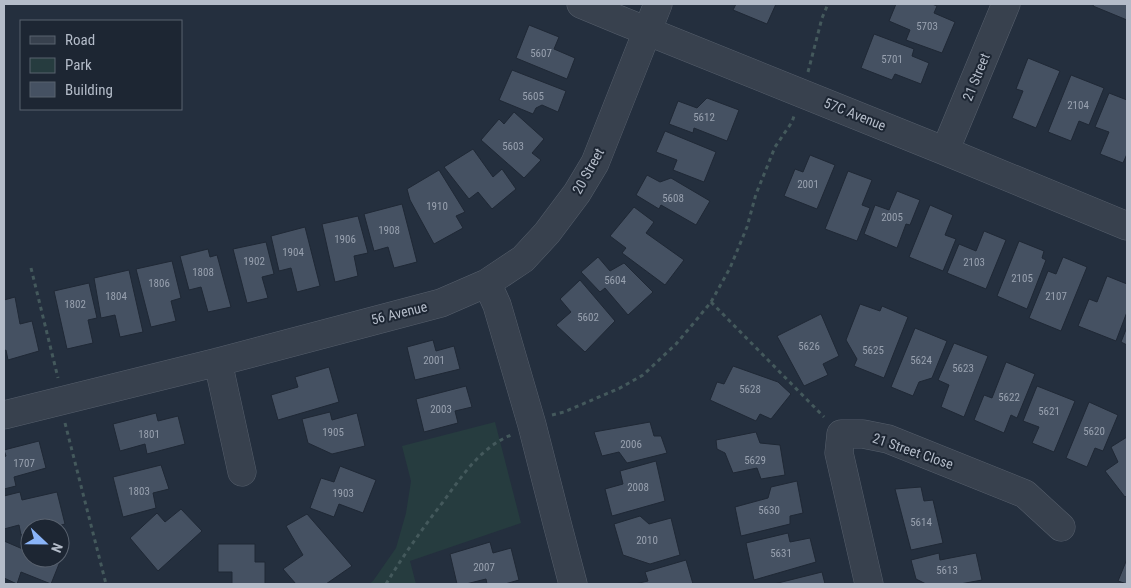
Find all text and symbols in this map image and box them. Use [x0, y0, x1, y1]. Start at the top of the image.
legend [20, 20, 182, 110]
house number: 5703 [916, 20, 938, 33]
text: Road [65, 31, 95, 49]
house number: 5607 [530, 47, 552, 60]
street label: 21 Street [959, 51, 993, 103]
house number: 5701 [881, 53, 903, 66]
text: Park [65, 56, 92, 74]
text: Building [65, 81, 113, 99]
house number: 5605 [522, 90, 544, 103]
street label: 57C Avenue [822, 94, 889, 134]
house number: 2104 [1067, 99, 1089, 112]
house number: 5612 [693, 111, 715, 124]
house number: 5603 [502, 140, 524, 153]
street label: 20 Street [569, 145, 607, 197]
house number: 2001 [797, 178, 819, 191]
house number: 5608 [662, 192, 684, 205]
house number: 1910 [426, 200, 448, 213]
house number: 2005 [881, 211, 903, 224]
house number: 1908 [378, 224, 400, 237]
house number: 1906 [334, 233, 356, 246]
house number: 1904 [282, 246, 304, 259]
house number: 1902 [243, 255, 265, 268]
house number: 2103 [963, 256, 985, 269]
house number: 1808 [192, 266, 214, 279]
house number: 2105 [1011, 272, 1033, 285]
house number: 5604 [604, 274, 626, 287]
house number: 1806 [148, 277, 170, 290]
house number: 1804 [105, 290, 127, 303]
house number: 2107 [1045, 290, 1067, 303]
house number: 1802 [64, 298, 86, 311]
street label: 56 Avenue [369, 298, 429, 328]
house number: 5602 [577, 311, 599, 324]
house number: 5626 [798, 340, 820, 353]
house number: 5625 [862, 344, 884, 357]
house number: 2001 [423, 354, 445, 367]
house number: 5624 [910, 354, 932, 367]
house number: 5623 [952, 362, 974, 375]
house number: 5628 [739, 383, 761, 396]
house number: 5622 [998, 391, 1020, 404]
house number: 2003 [430, 403, 452, 416]
house number: 5621 [1038, 405, 1060, 418]
house number: 5620 [1083, 425, 1105, 438]
house number: 1905 [322, 426, 344, 439]
house number: 1801 [138, 428, 160, 441]
street label: 21 Street Close [871, 430, 956, 472]
house number: 2006 [620, 438, 642, 451]
house number: 5629 [744, 454, 766, 467]
house number: 1707 [13, 457, 35, 470]
house number: 2008 [627, 481, 649, 494]
house number: 1803 [128, 485, 150, 498]
house number: 1903 [332, 487, 354, 500]
house number: 5630 [758, 504, 780, 517]
house number: 5614 [910, 516, 932, 529]
north arrow [20, 518, 70, 568]
house number: 2010 [636, 534, 658, 547]
text: N [48, 541, 66, 555]
house number: 5631 [770, 547, 792, 560]
house number: 2007 [473, 561, 495, 574]
house number: 5613 [936, 564, 958, 577]

